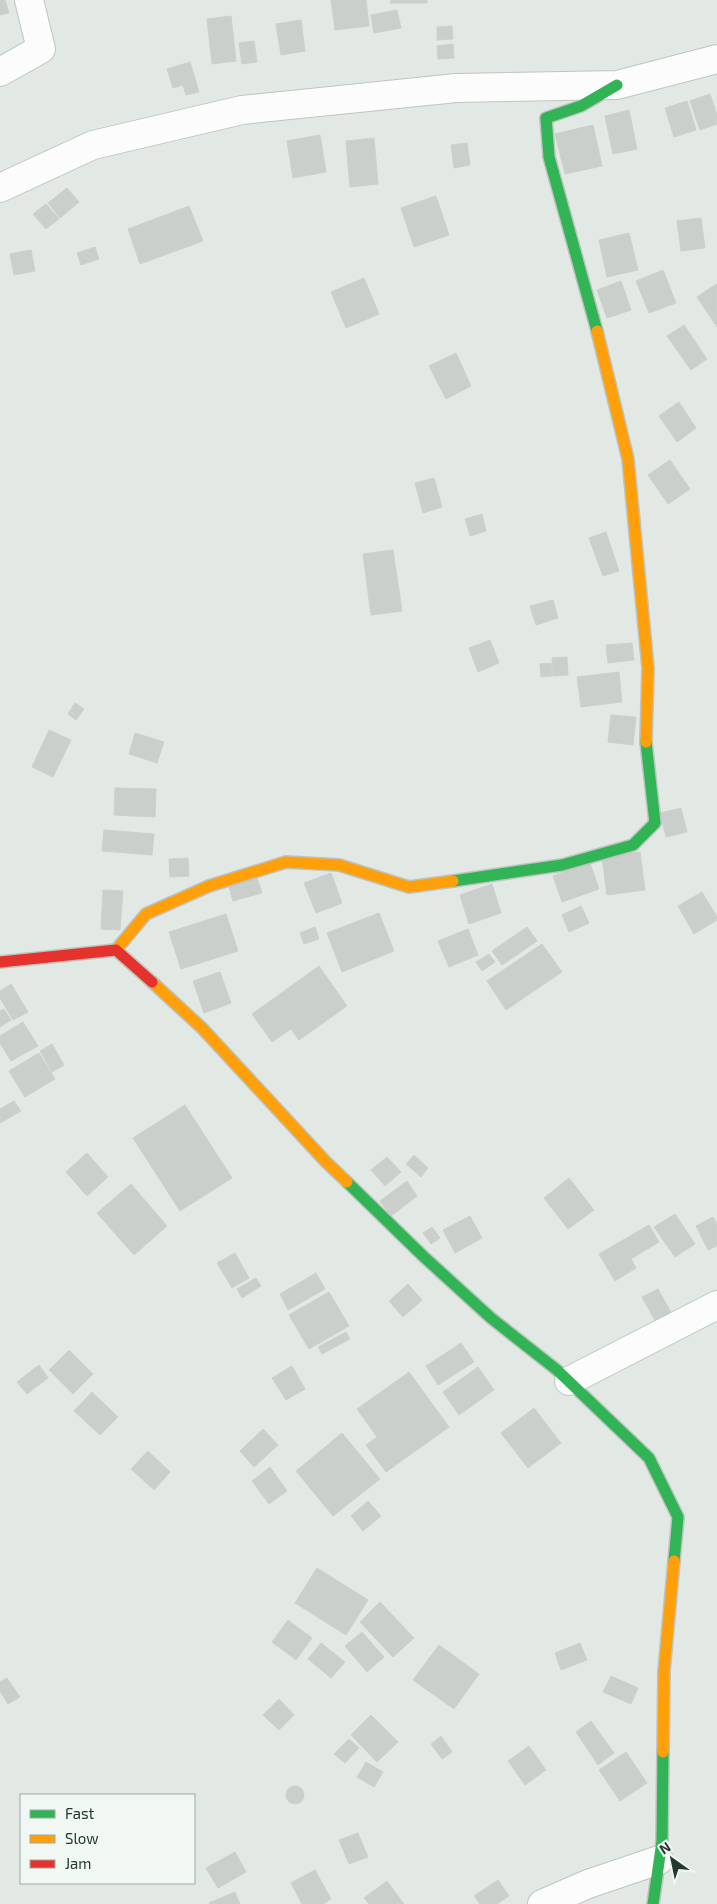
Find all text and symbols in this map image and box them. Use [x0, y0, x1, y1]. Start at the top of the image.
legend [20, 1794, 195, 1884]
text: Fast [65, 1804, 95, 1822]
text: Slow [65, 1829, 99, 1847]
north arrow [647, 1834, 697, 1884]
text: N [656, 1838, 674, 1858]
text: Jam [65, 1854, 91, 1872]

